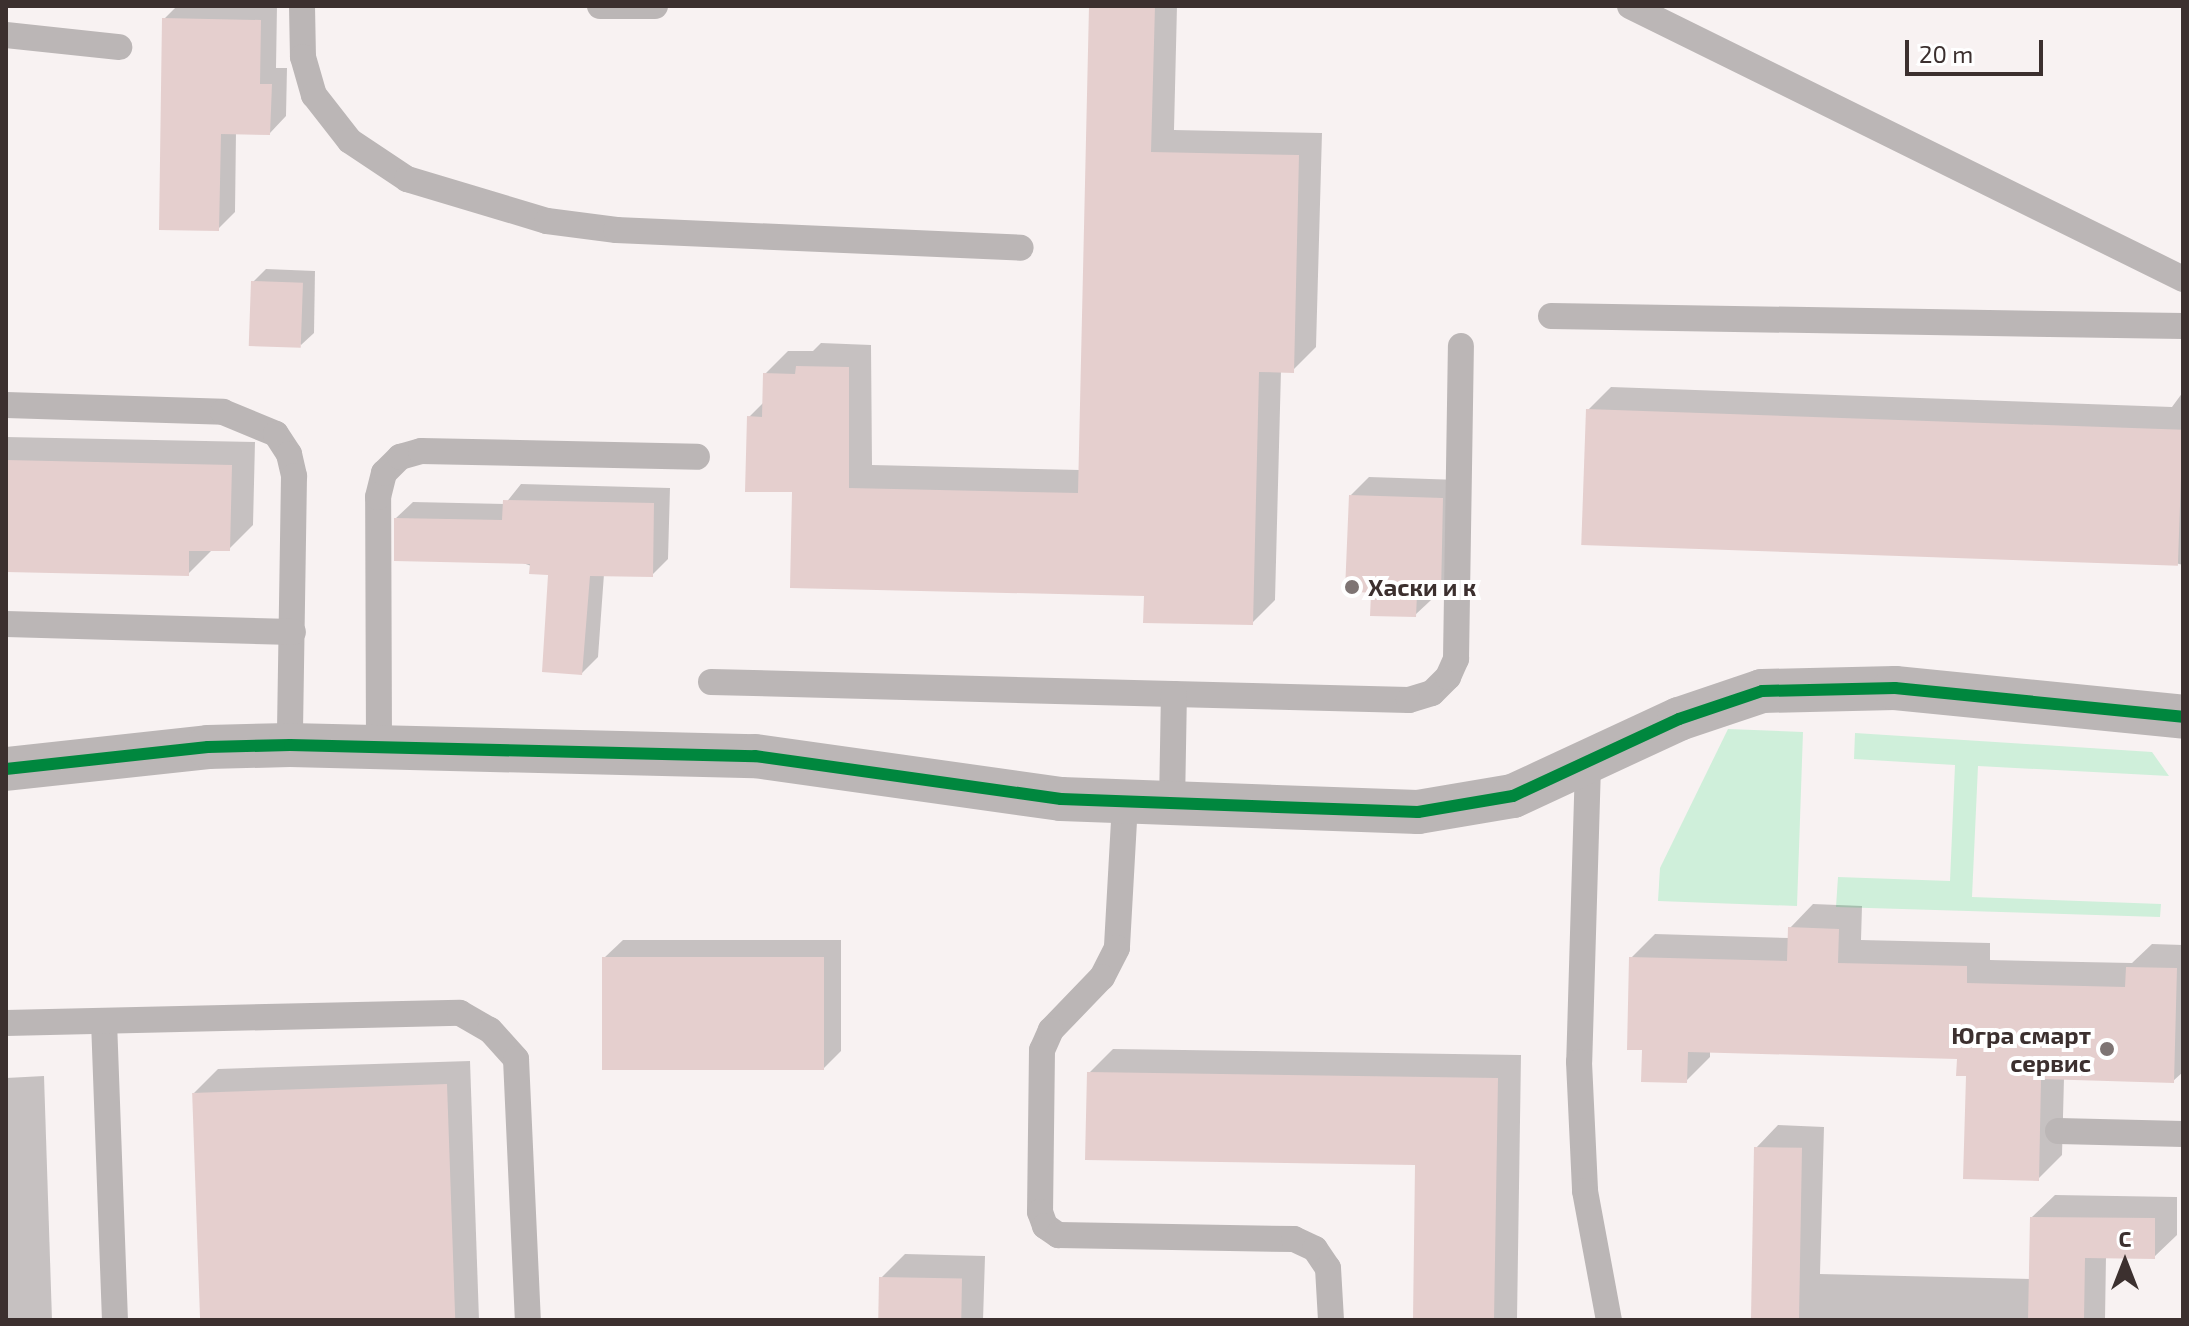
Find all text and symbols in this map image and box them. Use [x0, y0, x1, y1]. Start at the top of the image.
scale bar [1909, 24, 2047, 74]
text: 20 m [1919, 39, 1973, 68]
place label: Хаски и к [1368, 573, 1476, 601]
marker: Хаски и к [1343, 578, 1361, 596]
place label: Югра смарт сервис [1951, 1021, 2091, 1077]
marker: Югра смарт сервис [2098, 1040, 2116, 1058]
north arrow [2085, 1222, 2165, 1302]
text: С [2119, 1225, 2131, 1251]

